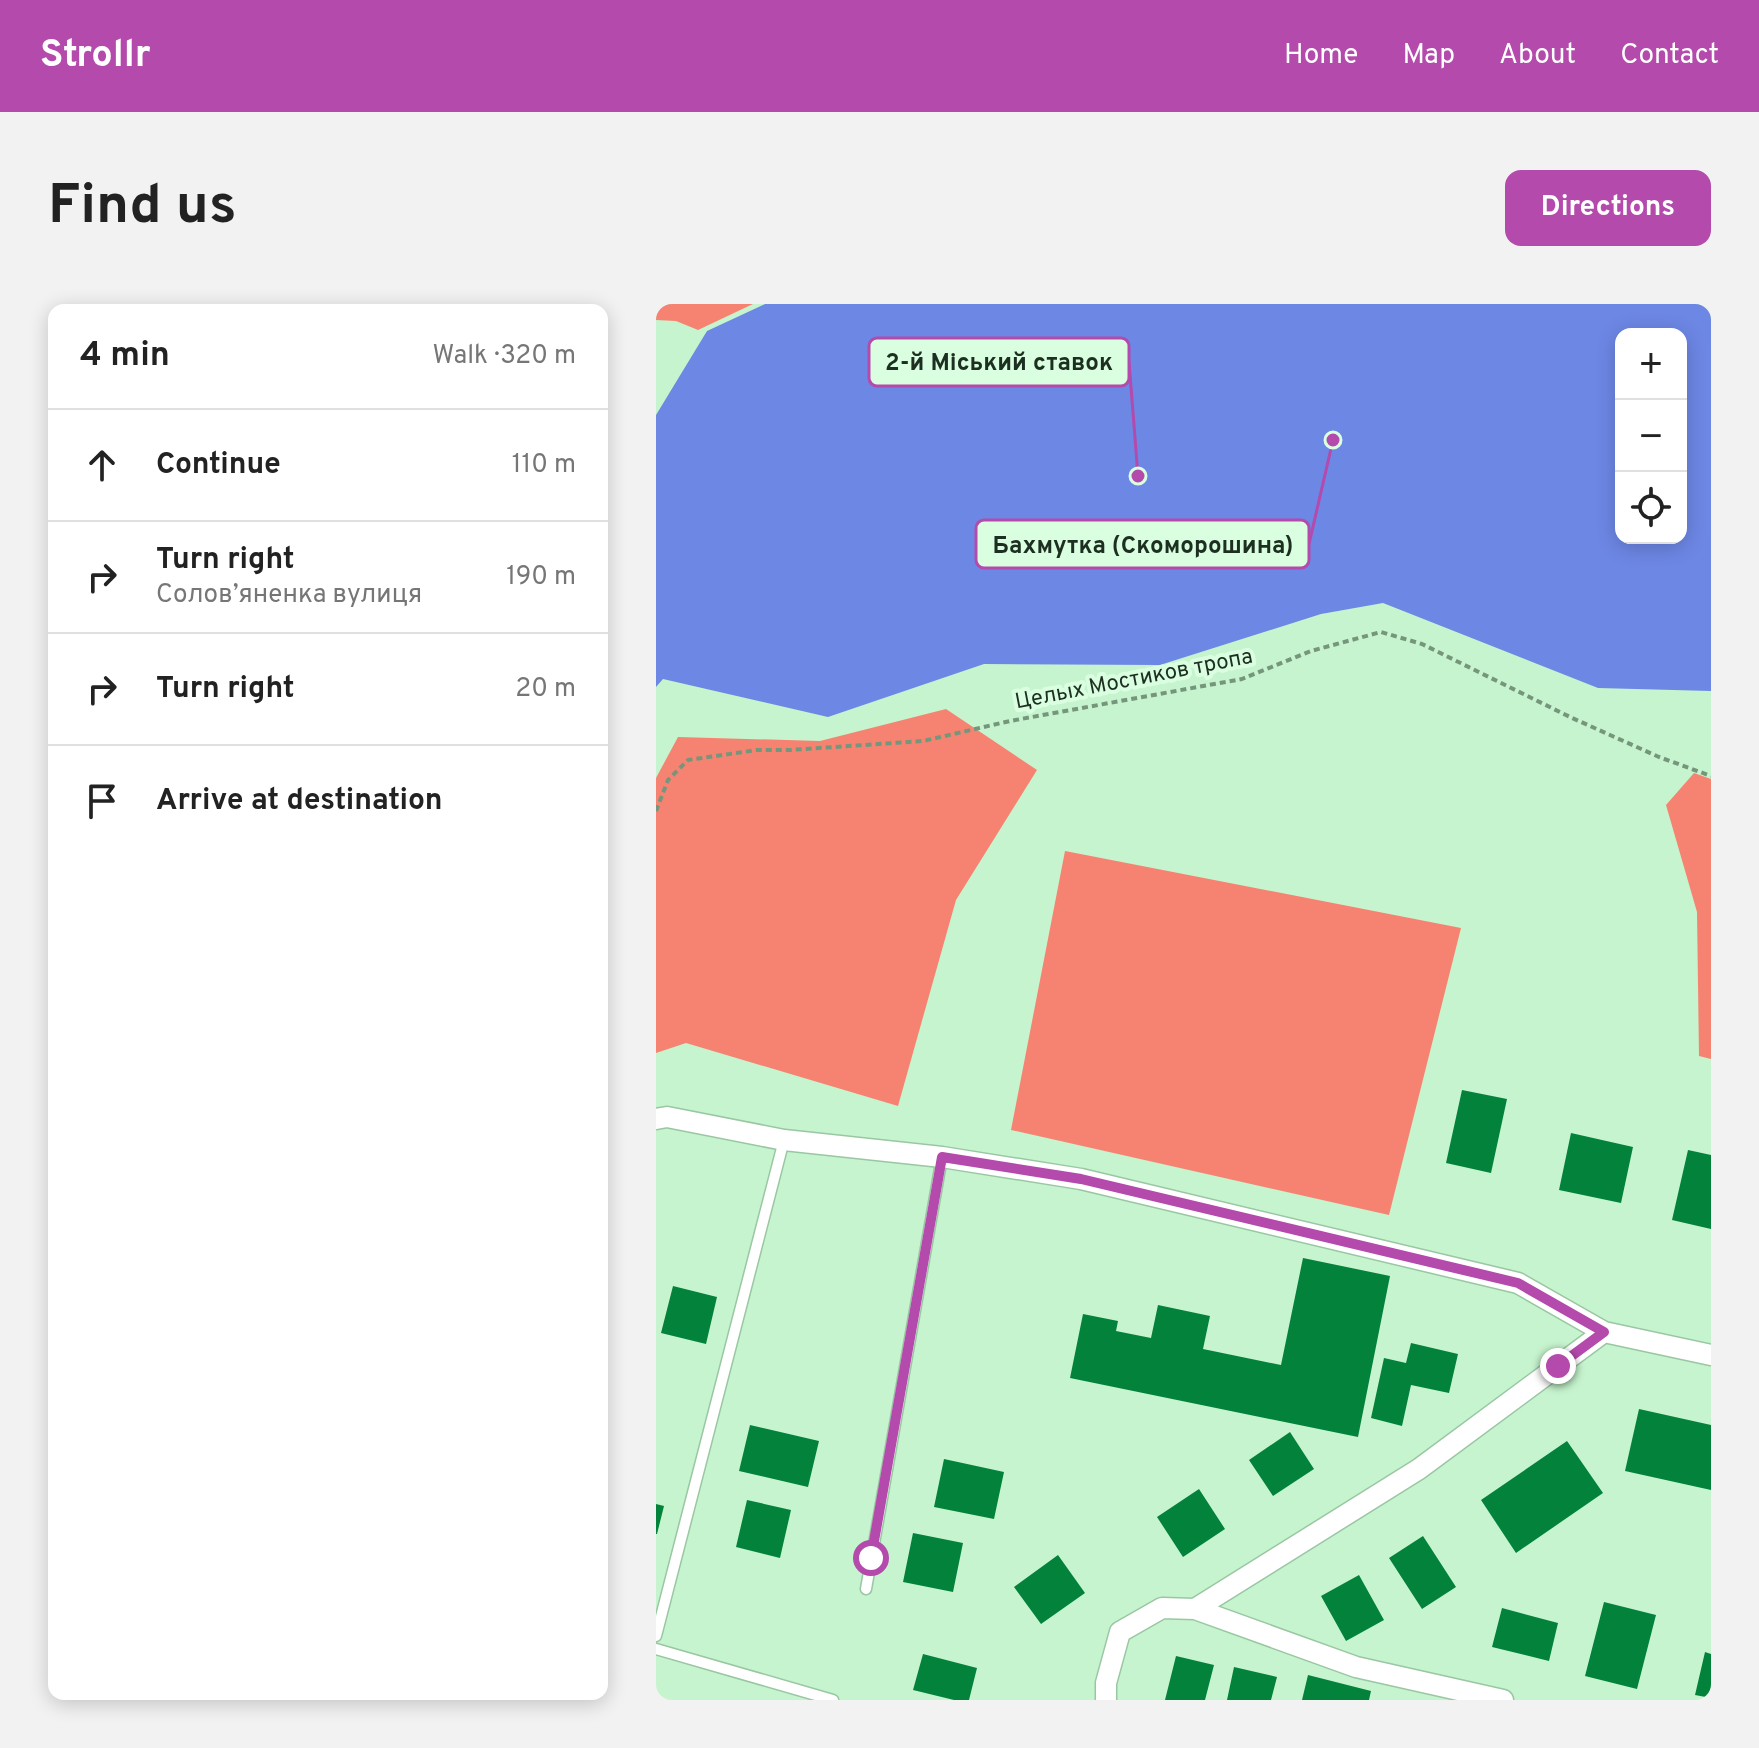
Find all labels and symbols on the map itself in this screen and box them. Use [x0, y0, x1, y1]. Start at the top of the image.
callout: 2-й Міський ставок [869, 338, 1129, 386]
text: 2-й Міський ставок [885, 349, 1113, 379]
callout: Бахмутка (Скоморошина) [976, 520, 1309, 568]
text: Бахмутка (Скоморошина) [993, 532, 1293, 562]
street label: Целых Мостиков тропа [1013, 644, 1255, 716]
route end [1540, 1348, 1576, 1384]
route start [853, 1540, 889, 1576]

